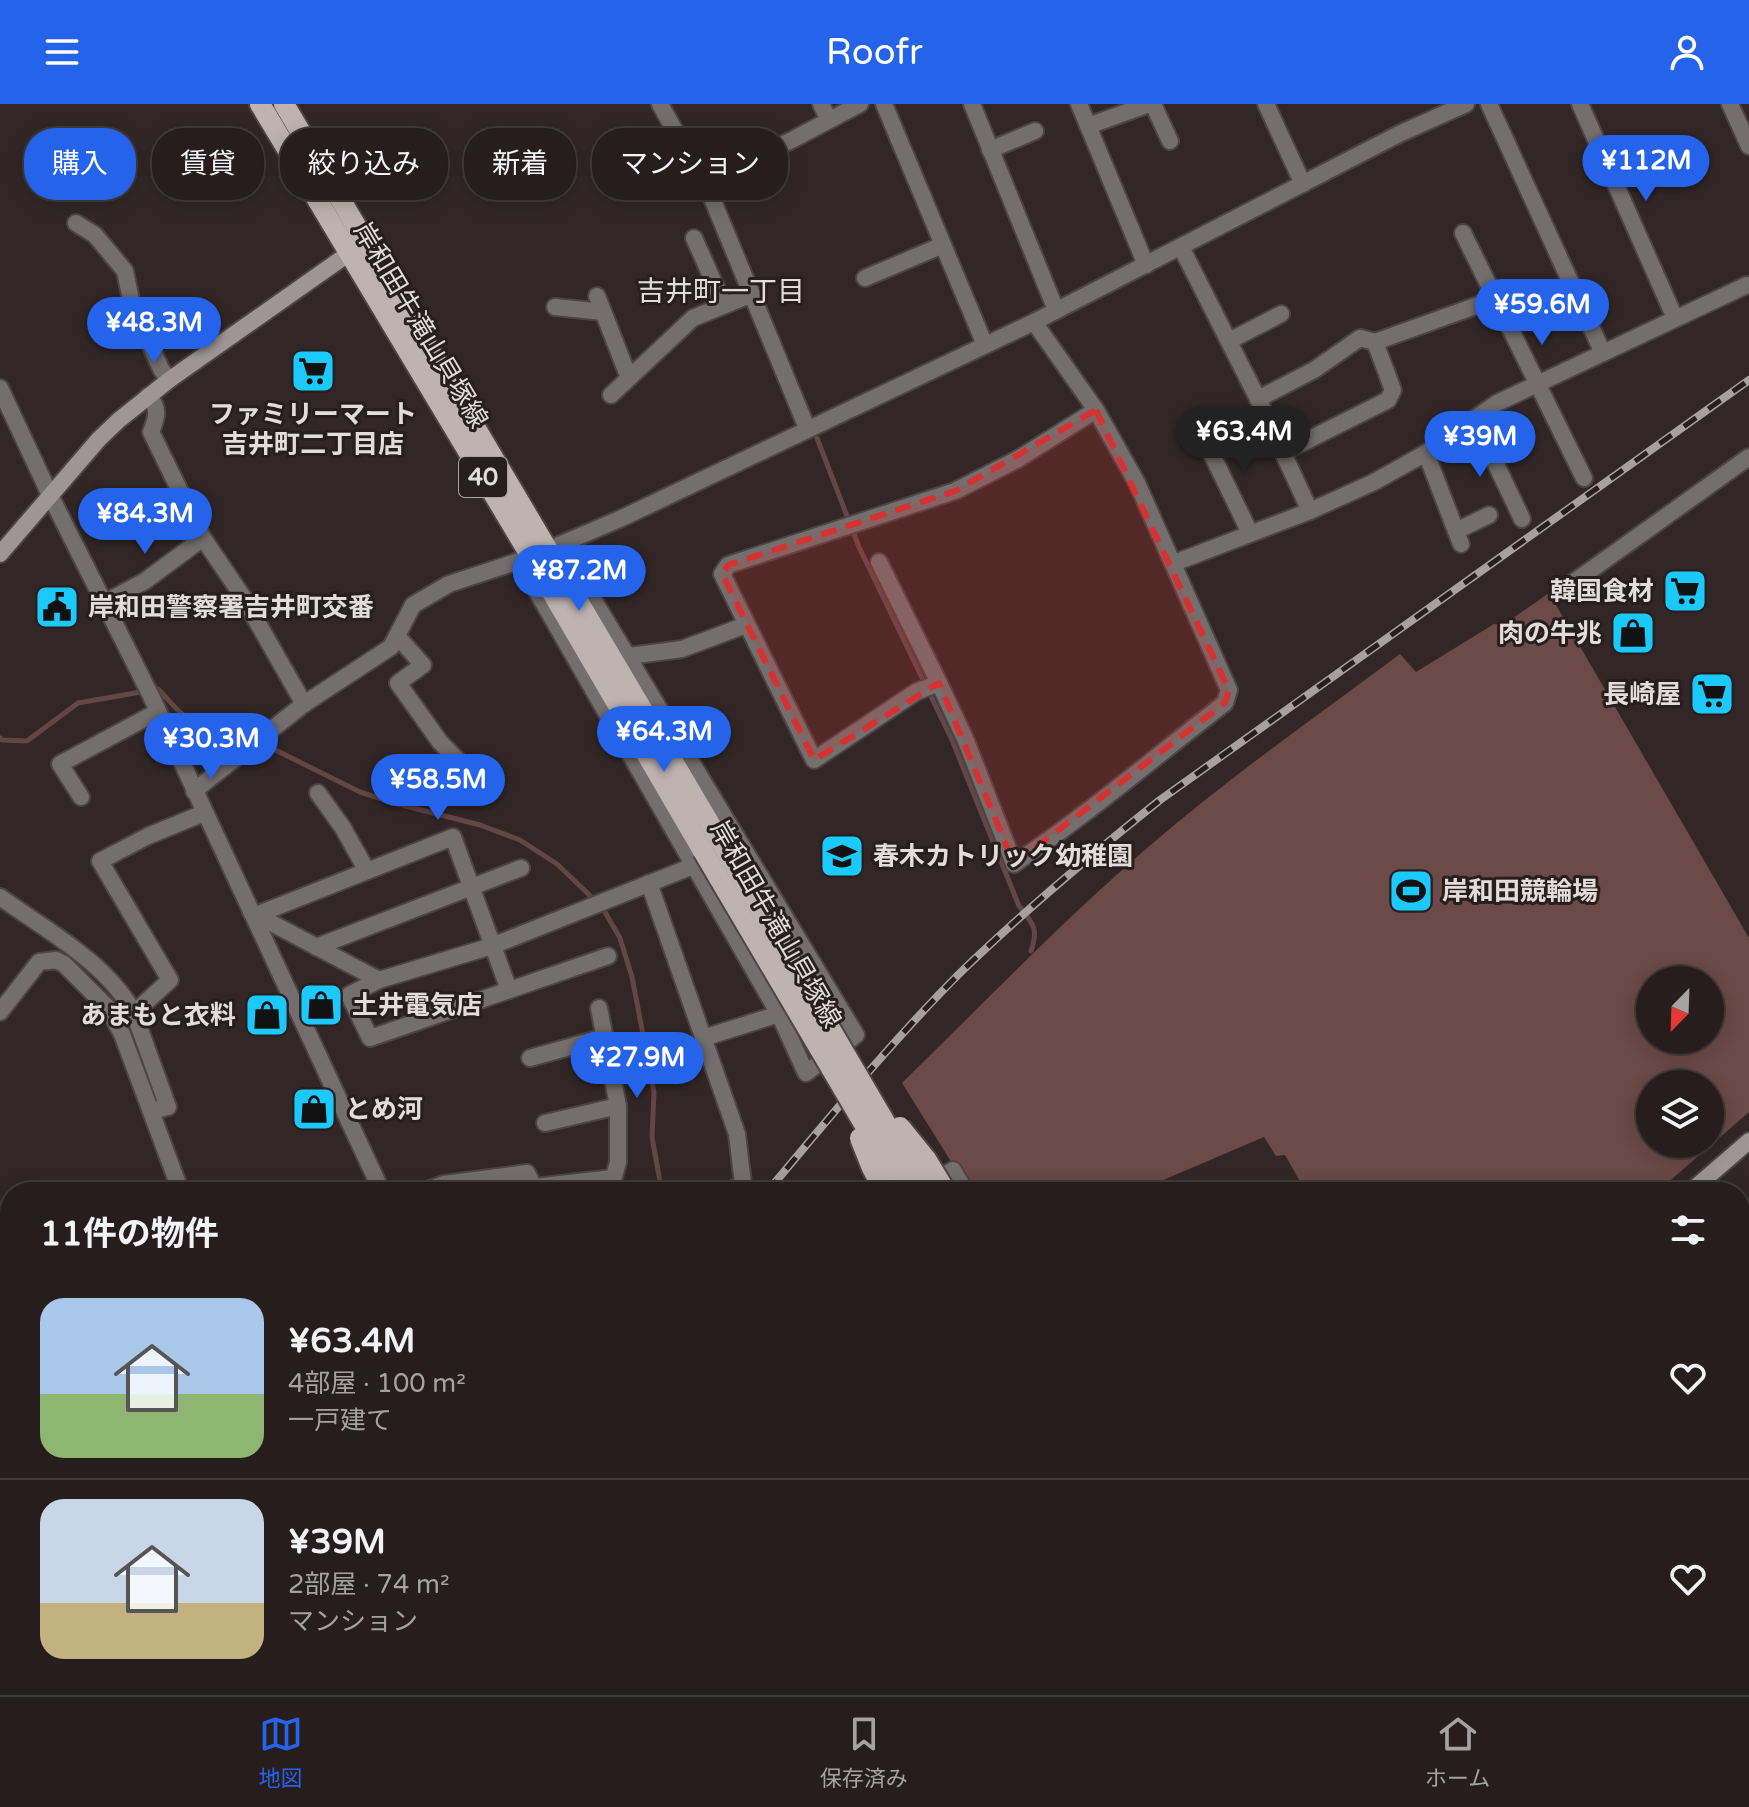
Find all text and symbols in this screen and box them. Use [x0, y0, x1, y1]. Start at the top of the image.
icon: menu [40, 30, 84, 74]
icon: person [1665, 30, 1709, 74]
text: Roofr [826, 31, 923, 74]
chip: 購入 [24, 128, 136, 200]
chip: 賃貸 [152, 128, 264, 200]
chip: 絞り込み [280, 128, 448, 200]
chip: 新着 [464, 128, 576, 200]
chip: マンション [592, 128, 788, 200]
pin: ¥112M [1590, 135, 1702, 203]
text: ¥112M [1600, 145, 1692, 176]
street label: 岸和田牛滝山貝塚線 [347, 217, 494, 434]
district label: 吉井町一丁目 [637, 275, 805, 309]
pin: ¥59.6M [1477, 279, 1607, 347]
text: ¥59.6M [1493, 289, 1591, 320]
pin: ¥48.3M [89, 297, 219, 365]
text: ¥48.3M [105, 307, 203, 338]
supermarket icon: ファミリーマート 吉井町二丁目店 [289, 347, 337, 395]
place label: ファミリーマート 吉井町二丁目店 [209, 399, 417, 460]
pin: ¥63.4M [1179, 406, 1309, 474]
pin: ¥39M [1433, 411, 1527, 479]
text: ¥63.4M [1195, 416, 1293, 447]
text: ¥39M [1443, 421, 1517, 452]
road number: 40 [459, 457, 507, 497]
pin: ¥84.3M [80, 488, 210, 556]
text: ¥84.3M [96, 498, 194, 529]
pin: ¥87.2M [514, 545, 644, 613]
text: ¥87.2M [531, 555, 627, 586]
supermarket icon: 韓国食材 [1661, 567, 1709, 615]
place label: 韓国食材 [1550, 576, 1654, 607]
public building icon: 岸和田警察署吉井町交番 [33, 583, 81, 631]
place label: 岸和田警察署吉井町交番 [88, 592, 374, 623]
shop icon: 肉の牛兆 [1609, 609, 1657, 657]
place label: 肉の牛兆 [1498, 618, 1602, 649]
supermarket icon: 長崎屋 [1688, 670, 1736, 718]
place label: 長崎屋 [1603, 679, 1681, 710]
pin: ¥64.3M [599, 706, 729, 774]
pin: ¥30.3M [146, 713, 276, 781]
text: ¥64.3M [615, 716, 713, 747]
text: ¥30.3M [162, 723, 260, 754]
pin: ¥58.5M [373, 754, 503, 822]
text: ¥58.5M [389, 764, 487, 795]
street label: 岸和田牛滝山貝塚線 [704, 815, 847, 1033]
school or university icon: 春木カトリック幼稚園 [818, 832, 866, 880]
place label: 春木カトリック幼稚園 [873, 841, 1133, 872]
sports icon: 岸和田競輪場 [1387, 867, 1435, 915]
place label: 岸和田競輪場 [1442, 876, 1598, 907]
north arrow [1636, 966, 1724, 1054]
map controls [1636, 966, 1724, 1158]
shop icon: 土井電気店 [297, 981, 345, 1029]
place label: 土井電気店 [352, 990, 482, 1021]
shop icon: あまもと衣料 [243, 991, 291, 1039]
place label: あまもと衣料 [81, 1000, 236, 1031]
pin: ¥27.9M [572, 1032, 702, 1100]
text: ¥27.9M [589, 1042, 685, 1073]
button: layers [1636, 1070, 1724, 1158]
shop icon: とめ河 [290, 1085, 338, 1133]
place label: とめ河 [345, 1094, 423, 1125]
icon: filters [1666, 1208, 1710, 1252]
text: 11件の物件 [40, 1214, 219, 1255]
text: ¥63.4M [288, 1321, 415, 1362]
icon: home [104, 1330, 200, 1426]
icon: heart [1666, 1356, 1710, 1400]
text: 4部屋 · 100 m² [288, 1368, 466, 1399]
text: 一戸建て [288, 1405, 392, 1436]
text: ¥39M [288, 1522, 386, 1563]
icon: home [104, 1531, 200, 1627]
icon: heart [1666, 1557, 1710, 1601]
text: 2部屋 · 74 m² [288, 1569, 450, 1600]
text: マンション [288, 1606, 418, 1637]
tab: 地図 [259, 1712, 303, 1792]
tab: 保存済み [820, 1712, 908, 1792]
tab: ホーム [1425, 1712, 1490, 1792]

